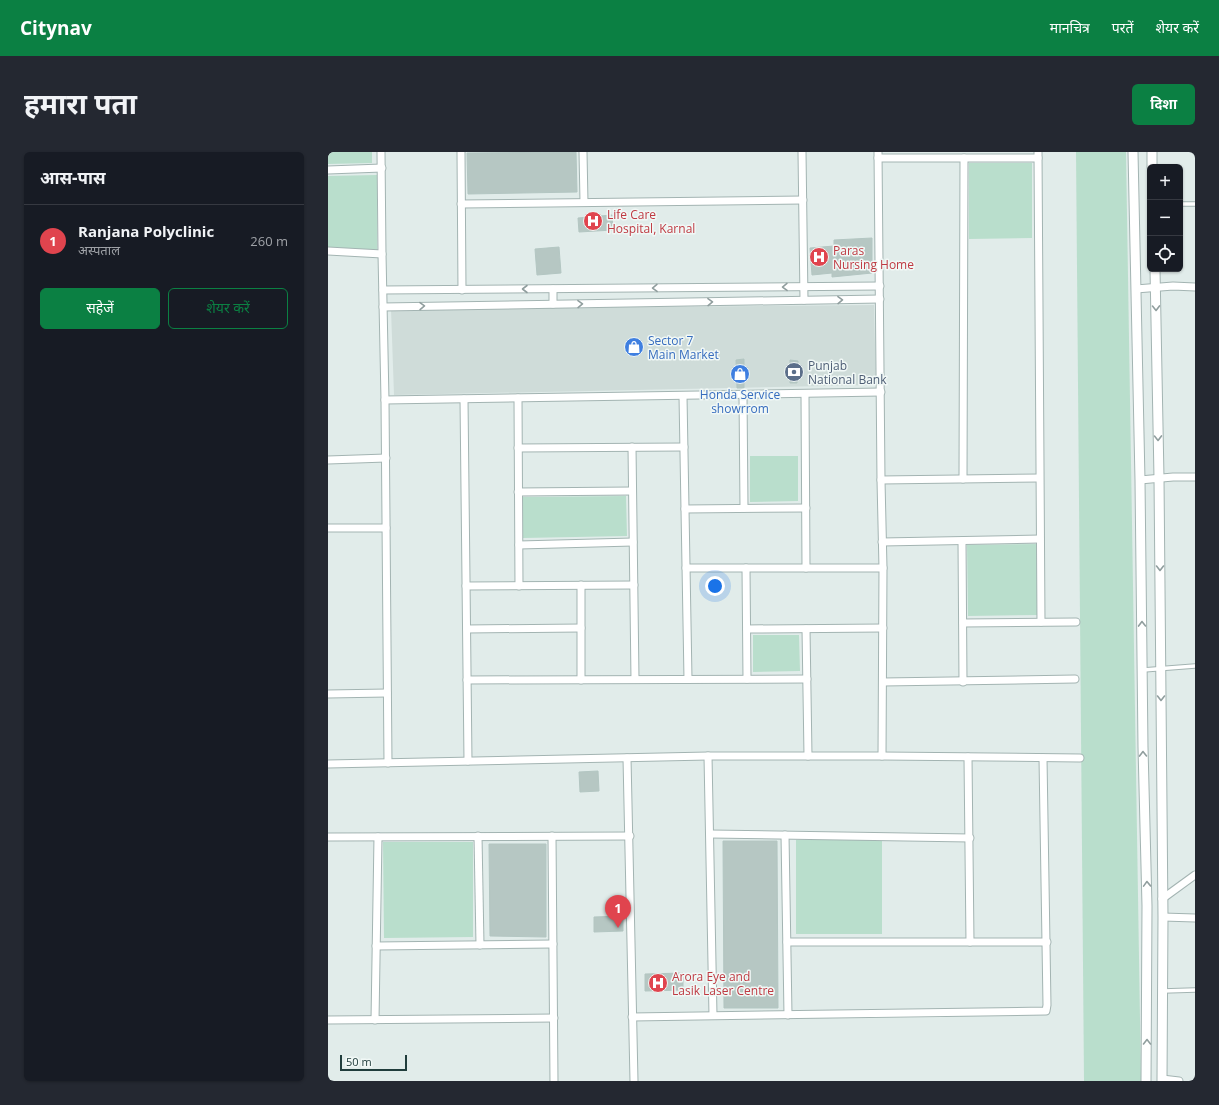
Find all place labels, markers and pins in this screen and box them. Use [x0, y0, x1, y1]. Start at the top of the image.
place label: Life Care Hospital, Karnal [607, 206, 695, 237]
hospital icon: Life Care Hospital, Karnal [582, 210, 604, 232]
place label: Paras Nursing Home [833, 242, 914, 273]
hospital icon: Paras Nursing Home [808, 246, 830, 268]
place label: Sector 7 Main Market [648, 332, 719, 363]
shop icon: Sector 7 Main Market [623, 336, 645, 358]
place label: Punjab National Bank [808, 357, 887, 388]
bank icon: Punjab National Bank [783, 361, 805, 383]
shop icon: Honda Service showrrom [729, 363, 751, 385]
place label: Honda Service showrrom [700, 386, 780, 417]
pin: 1 [605, 895, 631, 928]
place label: Arora Eye and Lasik Laser Centre [672, 968, 774, 999]
hospital icon: Arora Eye and Lasik Laser Centre [647, 972, 669, 994]

